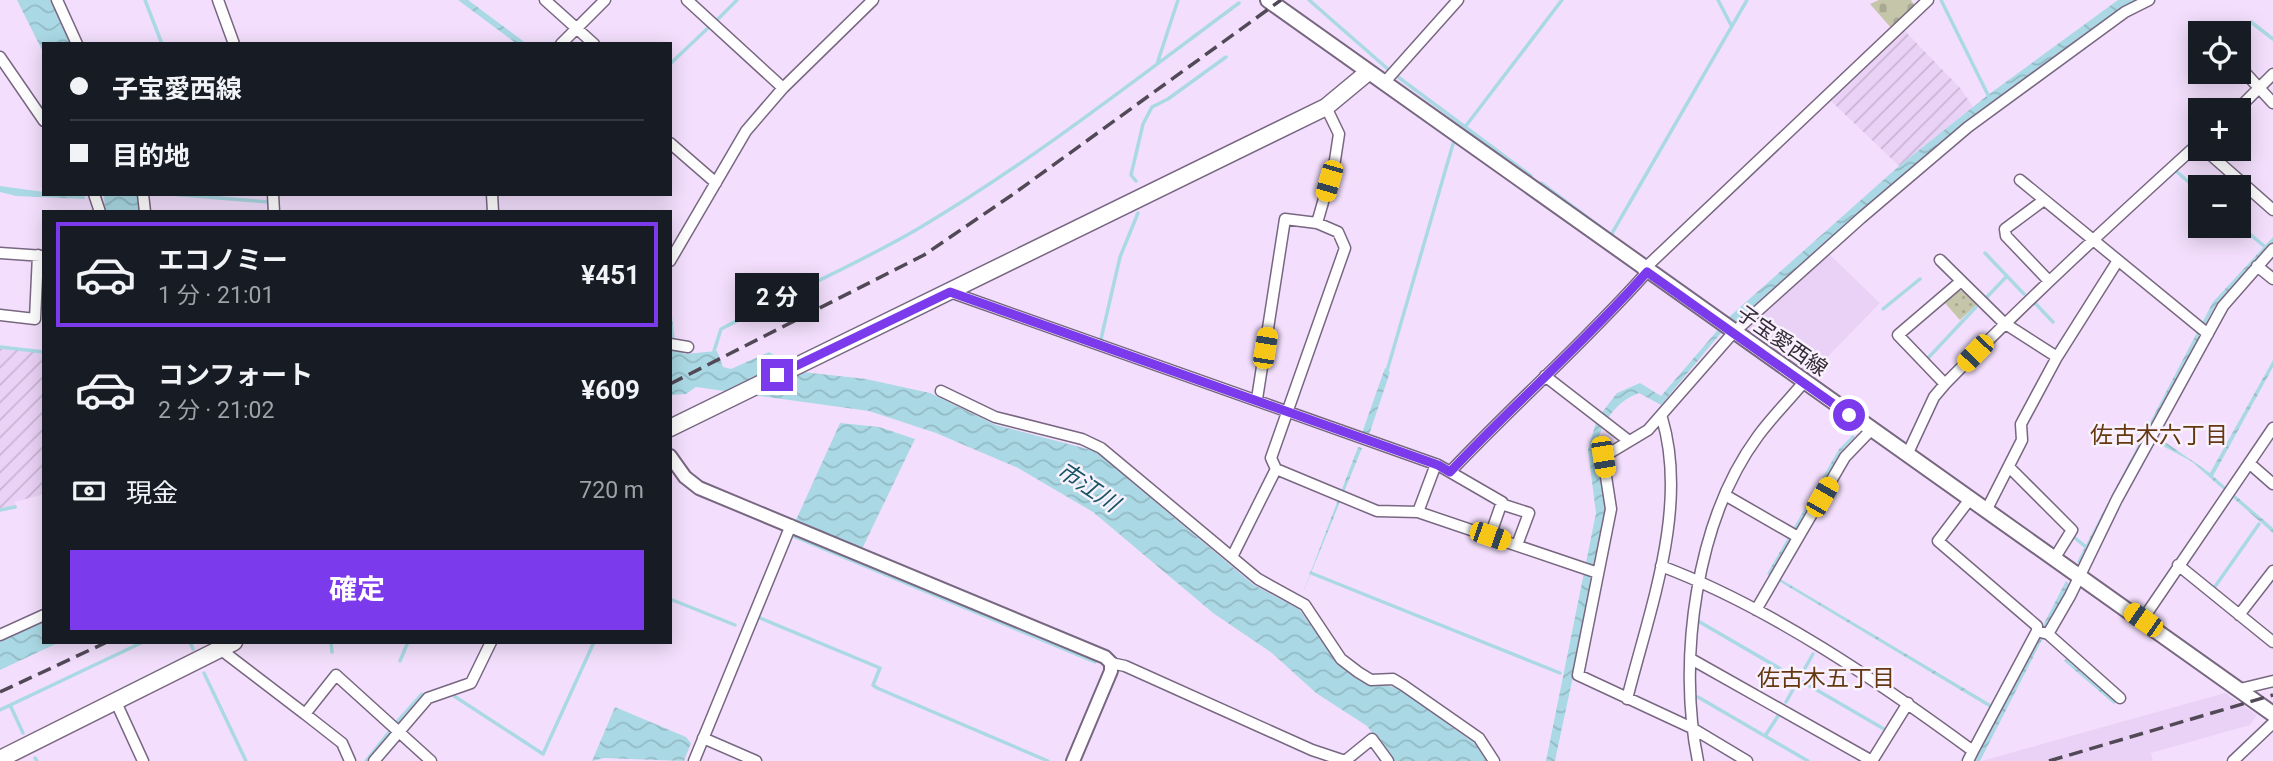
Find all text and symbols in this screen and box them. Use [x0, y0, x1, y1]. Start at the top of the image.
map controls [2188, 21, 2251, 238]
button: locate [2188, 21, 2251, 84]
text: 子宝愛西線 [112, 74, 242, 104]
button: + [2188, 98, 2251, 161]
text: 目的地 [112, 141, 190, 171]
car [1314, 158, 1345, 204]
button: − [2188, 175, 2251, 238]
icon: car [74, 243, 137, 306]
text: エコノミー [158, 245, 288, 275]
text: ¥451 [581, 260, 640, 290]
callout: 2 分 [735, 274, 819, 322]
text: 1 分 · 21:01 [158, 282, 274, 309]
text: 2 分 [756, 284, 798, 311]
street label: 子宝愛西線 [1732, 301, 1832, 381]
car [1252, 326, 1279, 370]
car [1953, 331, 1998, 375]
icon: car [74, 358, 137, 421]
route end [761, 359, 793, 391]
text: コンフォート [158, 360, 313, 390]
text: ¥609 [581, 375, 640, 405]
text: 2 分 · 21:02 [158, 397, 274, 424]
route start [1833, 399, 1865, 431]
district label: 佐古木六丁目 [2090, 422, 2228, 449]
car [1590, 435, 1617, 479]
water label: 市江川 [1052, 457, 1127, 519]
icon: cash [70, 472, 108, 510]
car [1803, 474, 1842, 520]
text: 720 m [579, 477, 644, 504]
text: 現金 [126, 478, 178, 508]
car [1467, 519, 1514, 553]
button: 確定 [70, 550, 644, 630]
car [2120, 599, 2167, 641]
district label: 佐古木五丁目 [1757, 665, 1895, 692]

